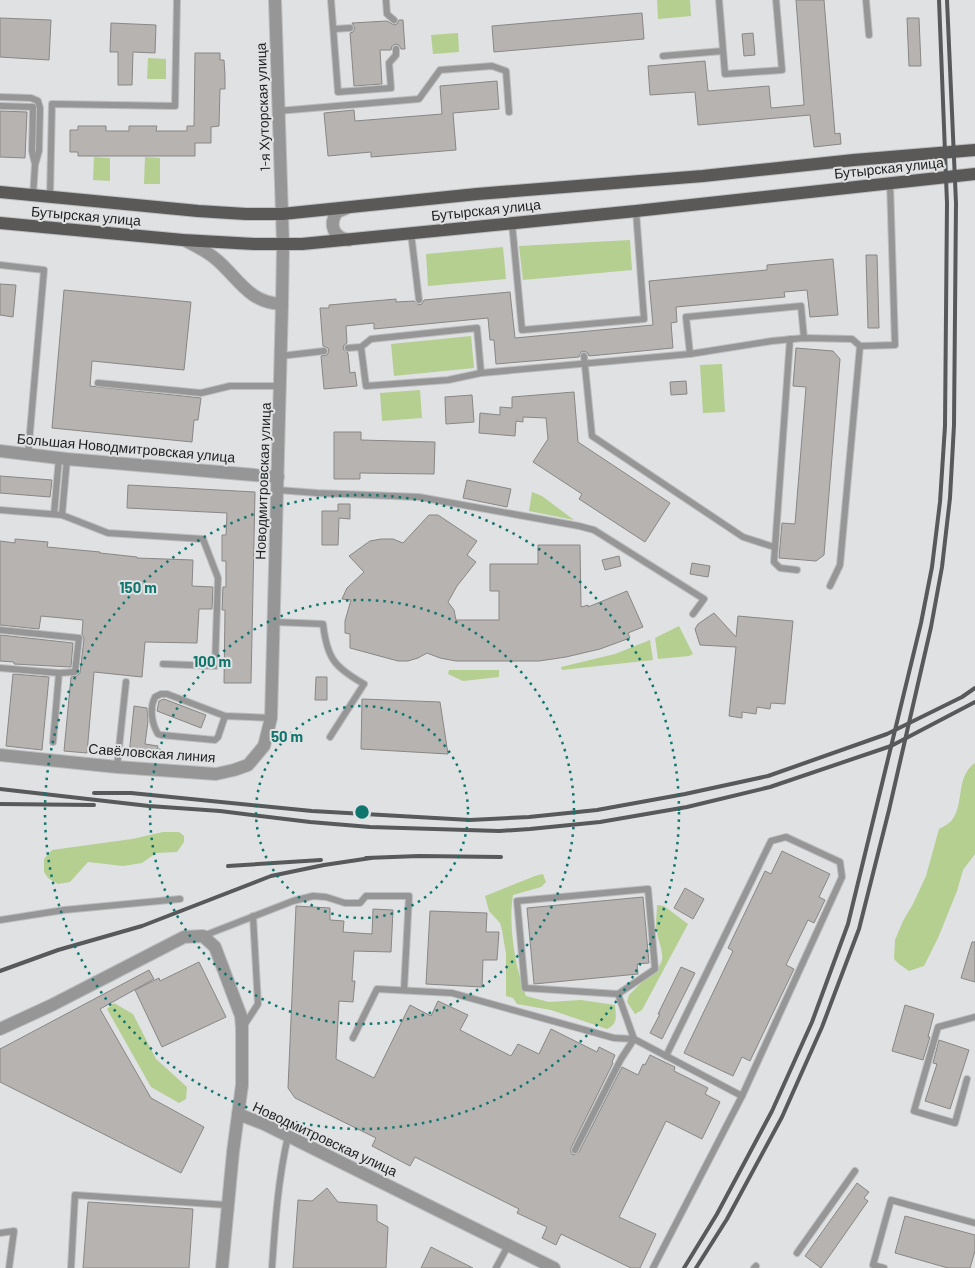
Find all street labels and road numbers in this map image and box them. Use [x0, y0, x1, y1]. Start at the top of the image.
street label: 1-я Хуторская улица [252, 42, 273, 172]
street label: Бутырская улица [833, 153, 945, 182]
street label: Бутырская улица [430, 195, 542, 224]
street label: Бутырская улица [30, 202, 142, 229]
street label: Новодмитровская улица [251, 402, 274, 560]
street label: Большая Новодмитровская улица [16, 429, 236, 466]
street label: Савёловская линия [88, 740, 216, 765]
street label: Новодмитровская улица [250, 1098, 400, 1180]

